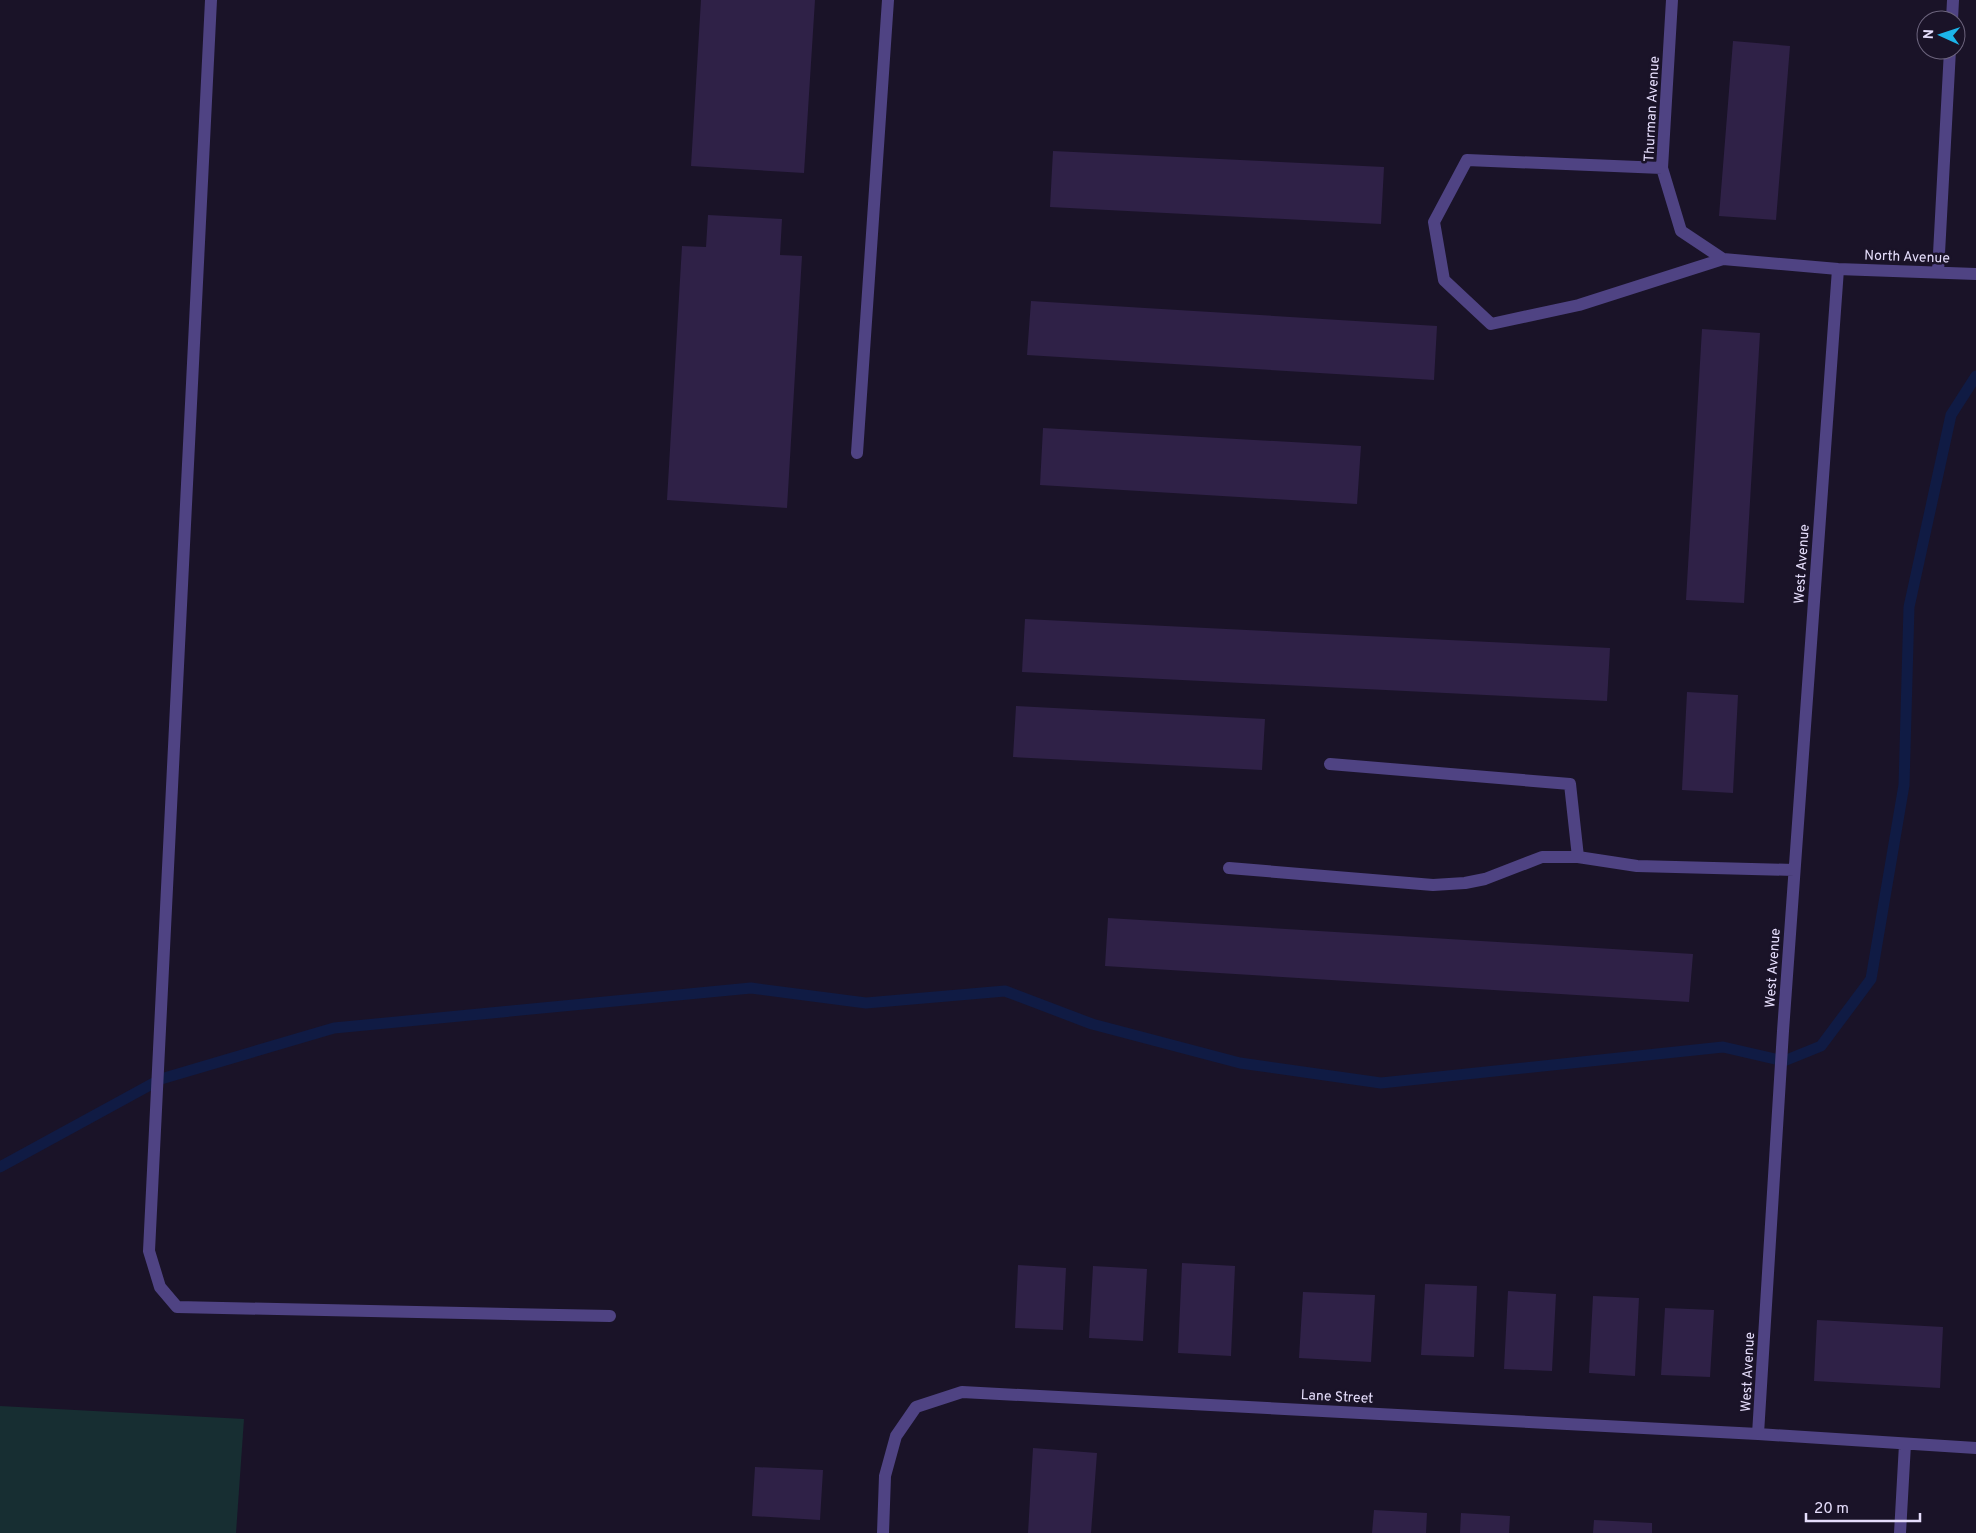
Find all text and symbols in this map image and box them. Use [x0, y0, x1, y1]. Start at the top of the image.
north arrow [1916, 10, 1966, 60]
text: N [1921, 29, 1938, 40]
street label: Thurman Avenue [1641, 56, 1664, 163]
street label: North Avenue [1864, 248, 1950, 267]
street label: West Avenue [1791, 524, 1814, 605]
street label: West Avenue [1762, 928, 1785, 1009]
street label: West Avenue [1738, 1332, 1759, 1413]
street label: Lane Street [1300, 1387, 1374, 1408]
scale bar [1806, 1490, 1920, 1522]
text: 20 m [1814, 1500, 1849, 1519]

